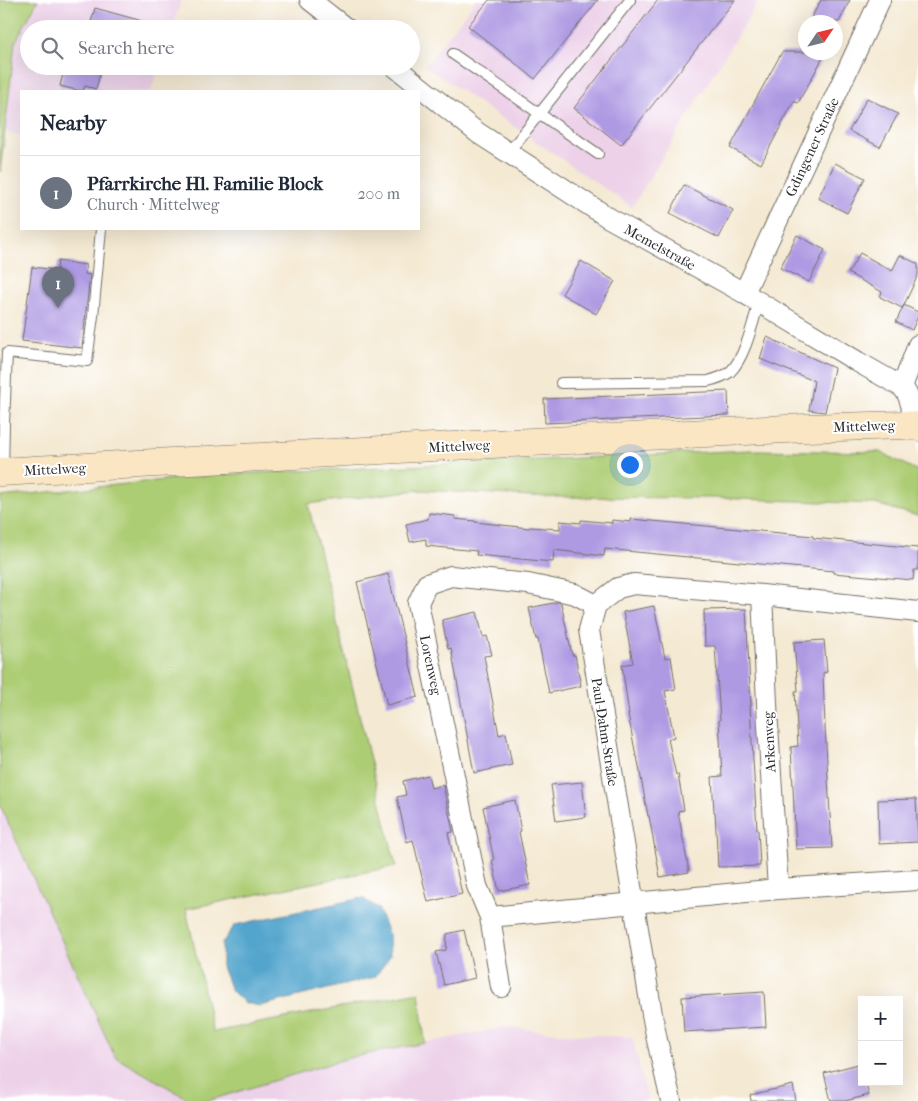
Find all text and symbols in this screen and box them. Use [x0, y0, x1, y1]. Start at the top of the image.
north arrow [798, 15, 843, 60]
search box [20, 20, 420, 75]
icon: search [38, 34, 66, 62]
text: Search here [78, 37, 174, 59]
street label: Gdingener Straße [782, 95, 843, 199]
text: Nearby [40, 111, 106, 135]
text: Pfarrkirche Hl. Familie Block [87, 173, 323, 195]
text: 1 [53, 184, 59, 203]
text: 200 m [357, 184, 400, 203]
text: Church · Mittelweg [87, 195, 219, 214]
street label: Memelstraße [621, 221, 699, 274]
pin: 1 [42, 267, 74, 308]
street label: Mittelweg [833, 417, 896, 436]
street label: Mittelweg [428, 436, 491, 457]
your location [617, 452, 643, 478]
street label: Mittelweg [24, 459, 87, 480]
street label: Lorenweg [416, 634, 445, 697]
street label: Paul-Dahm-Straße [588, 677, 621, 788]
street label: Arkenweg [759, 710, 780, 774]
map controls [858, 996, 903, 1086]
button: + [858, 996, 903, 1041]
button: − [858, 1041, 903, 1086]

